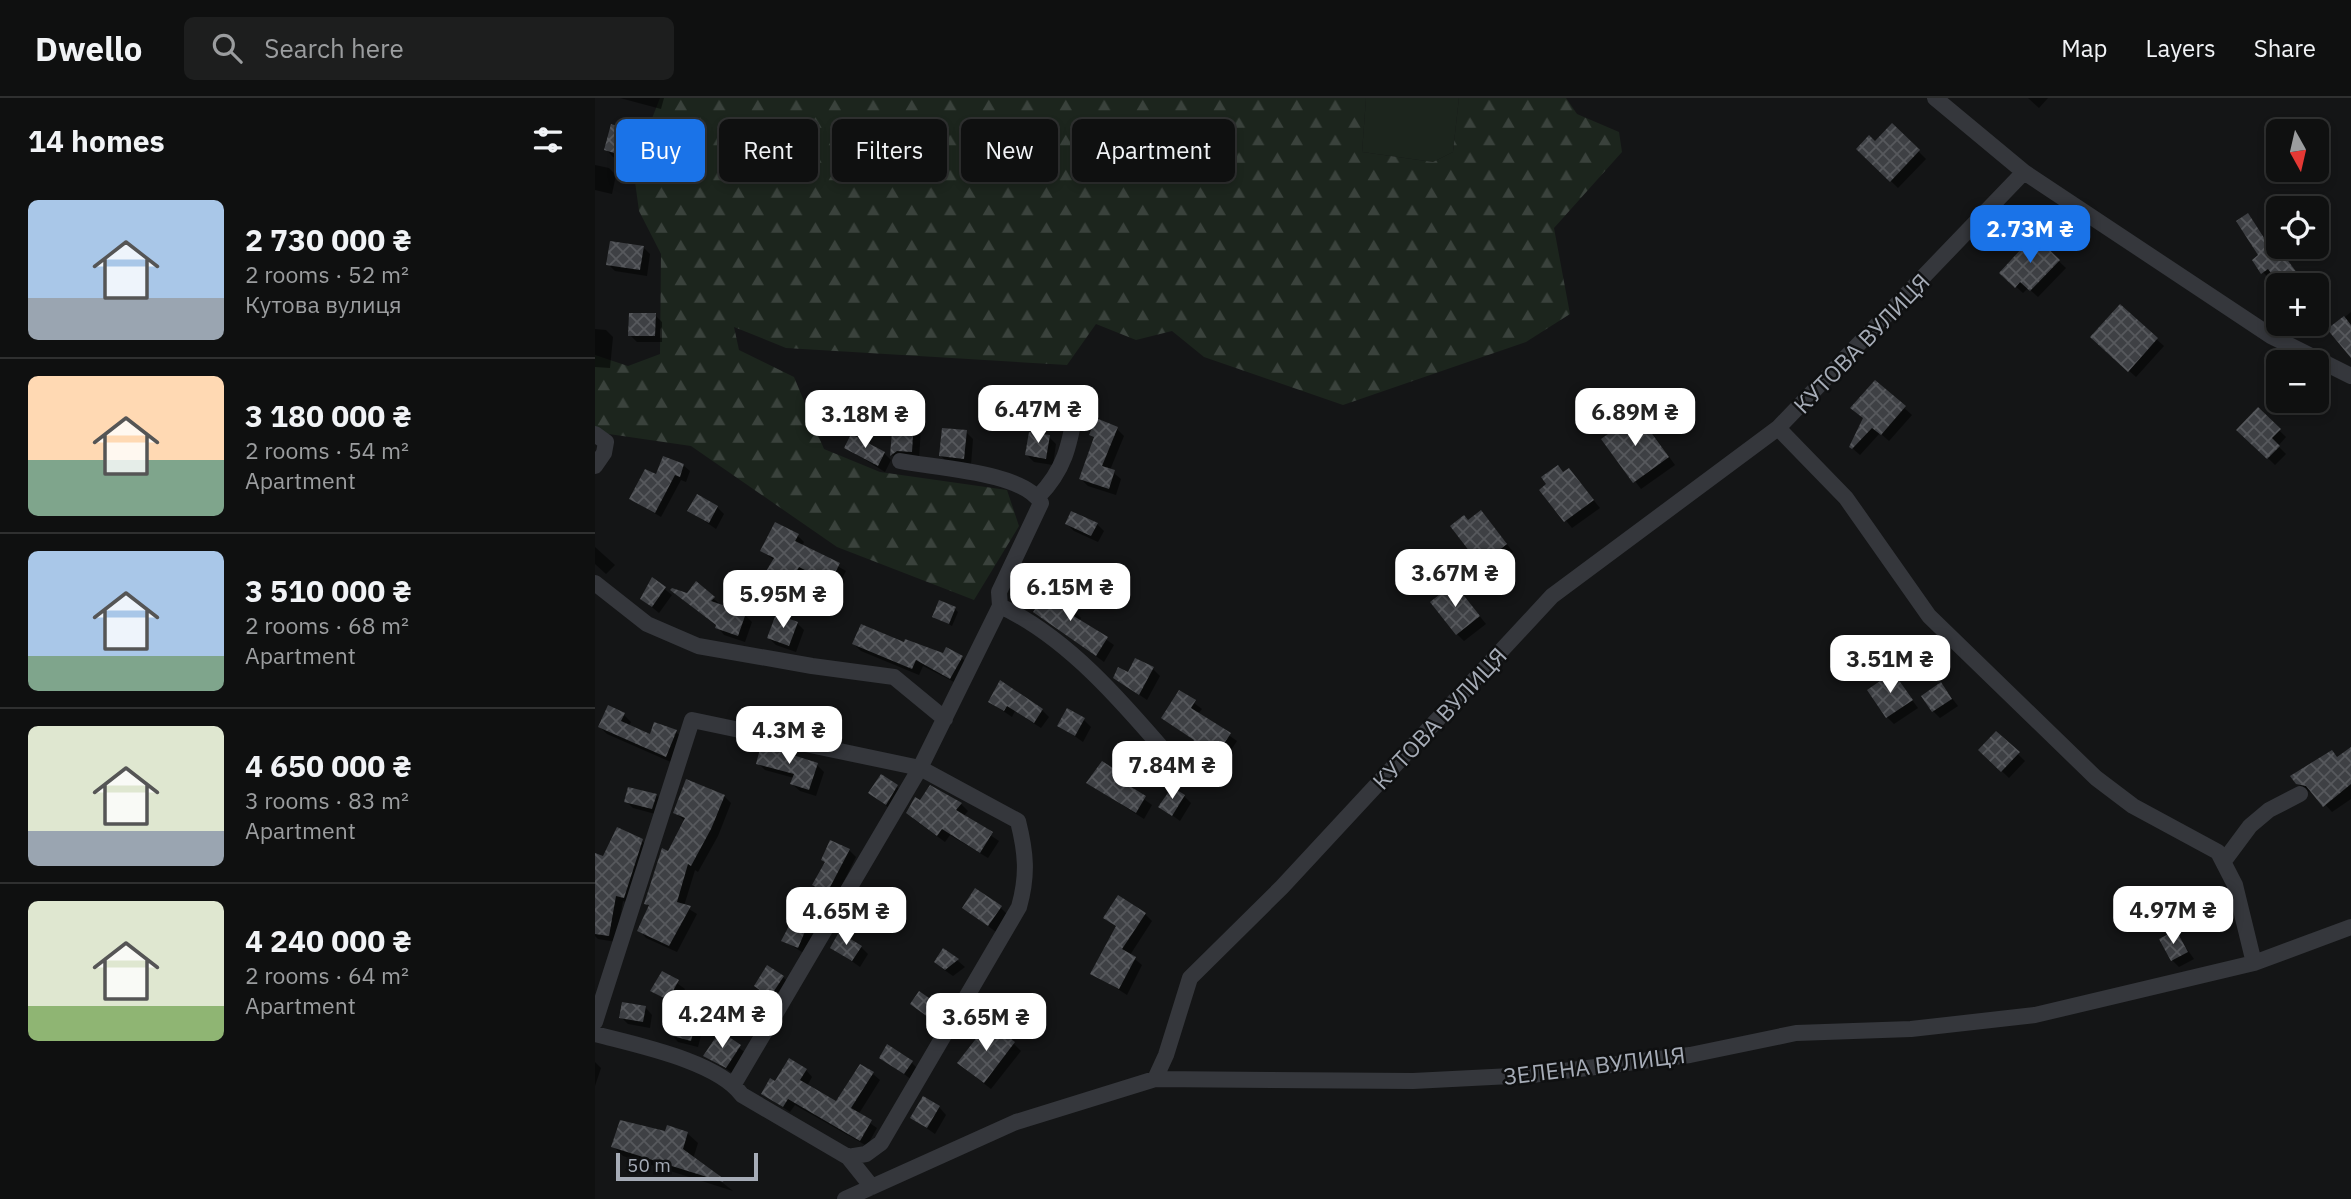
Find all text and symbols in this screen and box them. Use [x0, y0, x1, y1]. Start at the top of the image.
search box [184, 17, 674, 80]
text: Dwello [35, 27, 142, 70]
icon: search [208, 29, 246, 67]
text: Search here [264, 31, 404, 65]
text: Map [2061, 32, 2108, 64]
text: Layers [2146, 32, 2216, 64]
text: Share [2254, 32, 2316, 64]
chip: Buy [616, 119, 705, 182]
chip: Rent [719, 119, 818, 182]
chip: Filters [832, 119, 947, 182]
chip: New [961, 119, 1058, 182]
chip: Apartment [1072, 119, 1235, 182]
north arrow [2266, 119, 2329, 182]
map controls [2266, 119, 2329, 413]
text: 14 homes [28, 121, 165, 160]
icon: filters [529, 121, 567, 159]
button: locate [2266, 196, 2329, 259]
pin: 2.73M ₴ [1965, 206, 2095, 265]
text: 2.73M ₴ [1986, 213, 2074, 243]
text: 2 730 000 ₴ [245, 220, 412, 259]
icon: home [84, 228, 168, 312]
text: 2 rooms · 52 m² [245, 259, 409, 289]
street label: КУТОВА ВУЛИЦЯ [1786, 267, 1936, 419]
button: + [2266, 273, 2329, 336]
text: Кутова вулиця [245, 289, 402, 319]
button: − [2266, 350, 2329, 413]
pin: 6.47M ₴ [973, 386, 1103, 445]
pin: 6.89M ₴ [1570, 388, 1700, 448]
pin: 3.18M ₴ [800, 390, 930, 450]
text: 6.47M ₴ [994, 393, 1082, 423]
text: 3 180 000 ₴ [245, 396, 412, 435]
text: 6.89M ₴ [1591, 396, 1679, 426]
text: 3.18M ₴ [821, 398, 909, 428]
icon: home [84, 404, 168, 488]
text: 2 rooms · 54 m² [245, 435, 409, 465]
text: Apartment [245, 465, 356, 495]
pin: 3.67M ₴ [1390, 550, 1520, 609]
text: 3.67M ₴ [1411, 557, 1499, 587]
pin: 6.15M ₴ [1005, 564, 1135, 623]
pin: 5.95M ₴ [718, 570, 848, 630]
text: 3 510 000 ₴ [245, 571, 412, 610]
text: 6.15M ₴ [1026, 571, 1114, 601]
text: 5.95M ₴ [739, 578, 827, 608]
icon: home [84, 579, 168, 663]
text: 2 rooms · 68 m² [245, 610, 409, 640]
pin: 3.51M ₴ [1825, 636, 1955, 695]
text: Apartment [245, 640, 356, 670]
street label: КУТОВА ВУЛИЦЯ [1365, 641, 1513, 795]
text: 3.51M ₴ [1846, 643, 1934, 673]
pin: 4.3M ₴ [732, 706, 846, 766]
text: 4.3M ₴ [752, 714, 826, 744]
pin: 7.84M ₴ [1107, 742, 1237, 801]
text: 4 650 000 ₴ [245, 746, 412, 785]
text: 7.84M ₴ [1128, 749, 1216, 779]
icon: home [84, 754, 168, 838]
text: 3 rooms · 83 m² [245, 785, 409, 815]
text: Apartment [245, 815, 356, 845]
pin: 4.97M ₴ [2108, 886, 2238, 946]
pin: 4.65M ₴ [781, 888, 911, 947]
text: 4.97M ₴ [2129, 894, 2217, 924]
text: 4.65M ₴ [802, 895, 890, 925]
text: 4 240 000 ₴ [245, 921, 412, 960]
icon: home [84, 929, 168, 1013]
text: 2 rooms · 64 m² [245, 960, 409, 990]
text: Apartment [245, 990, 356, 1020]
pin: 4.24M ₴ [657, 990, 787, 1050]
pin: 3.65M ₴ [921, 993, 1051, 1053]
text: 4.24M ₴ [678, 998, 766, 1028]
text: 3.65M ₴ [942, 1001, 1030, 1031]
street label: ЗЕЛЕНА ВУЛИЦЯ [1501, 1039, 1687, 1091]
scale bar [616, 1150, 758, 1182]
text: 50 m [627, 1153, 671, 1177]

